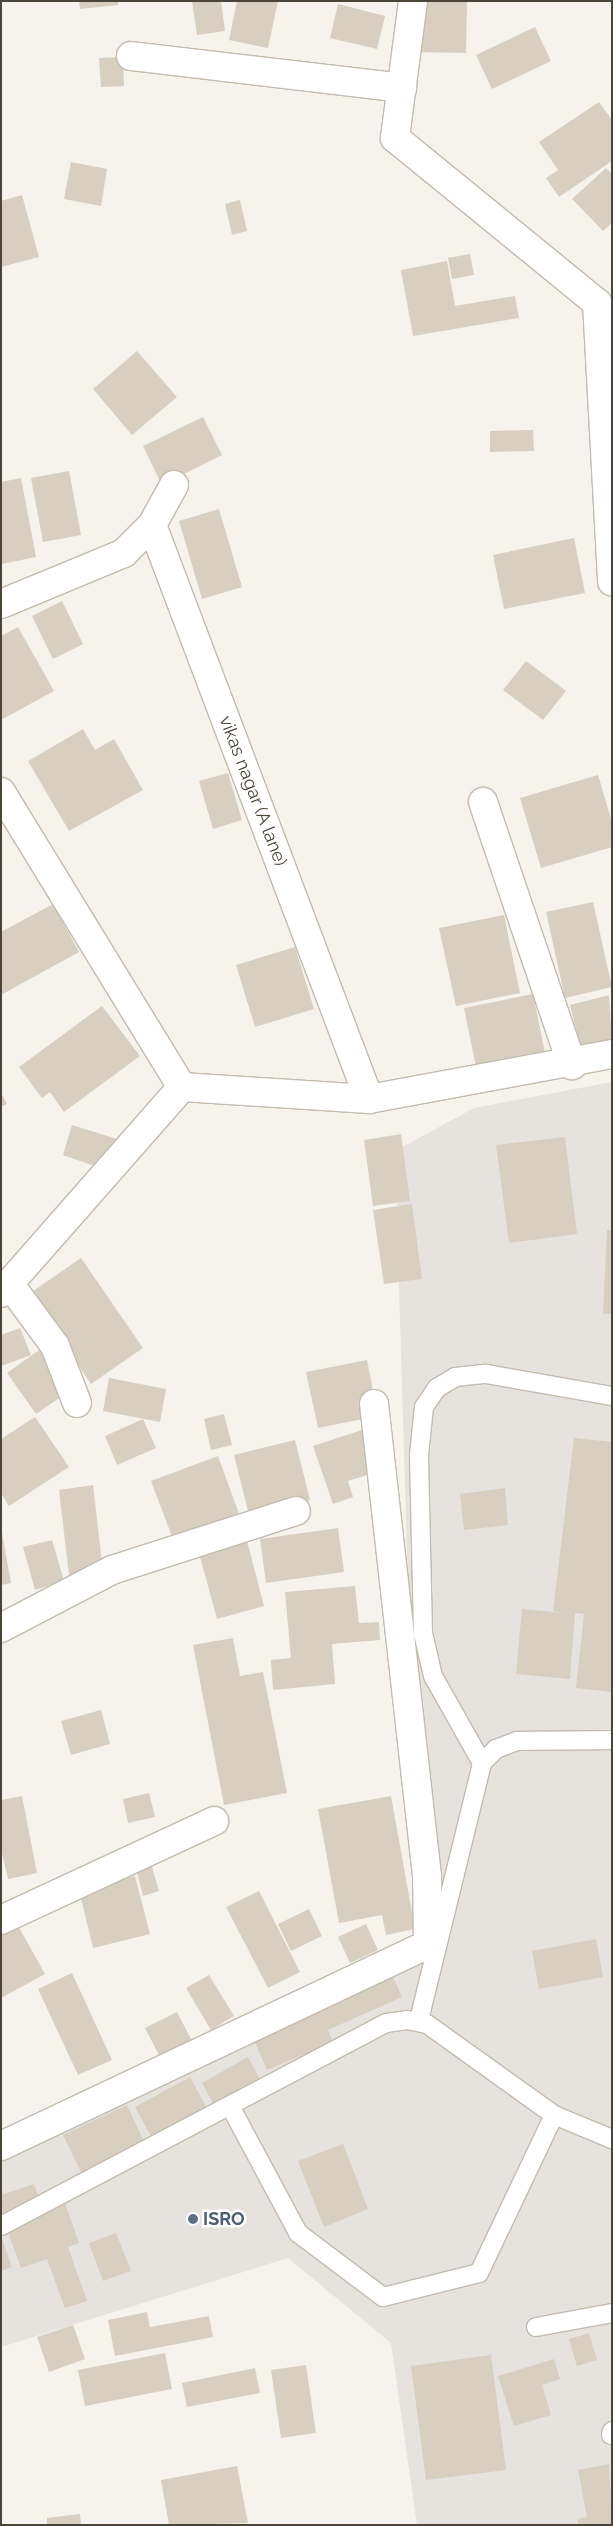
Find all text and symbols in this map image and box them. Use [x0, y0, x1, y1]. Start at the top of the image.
street label: vikas nagar (A lane) [214, 712, 292, 870]
place label: ISRO [203, 2208, 245, 2230]
marker: ISRO [187, 2213, 199, 2225]

